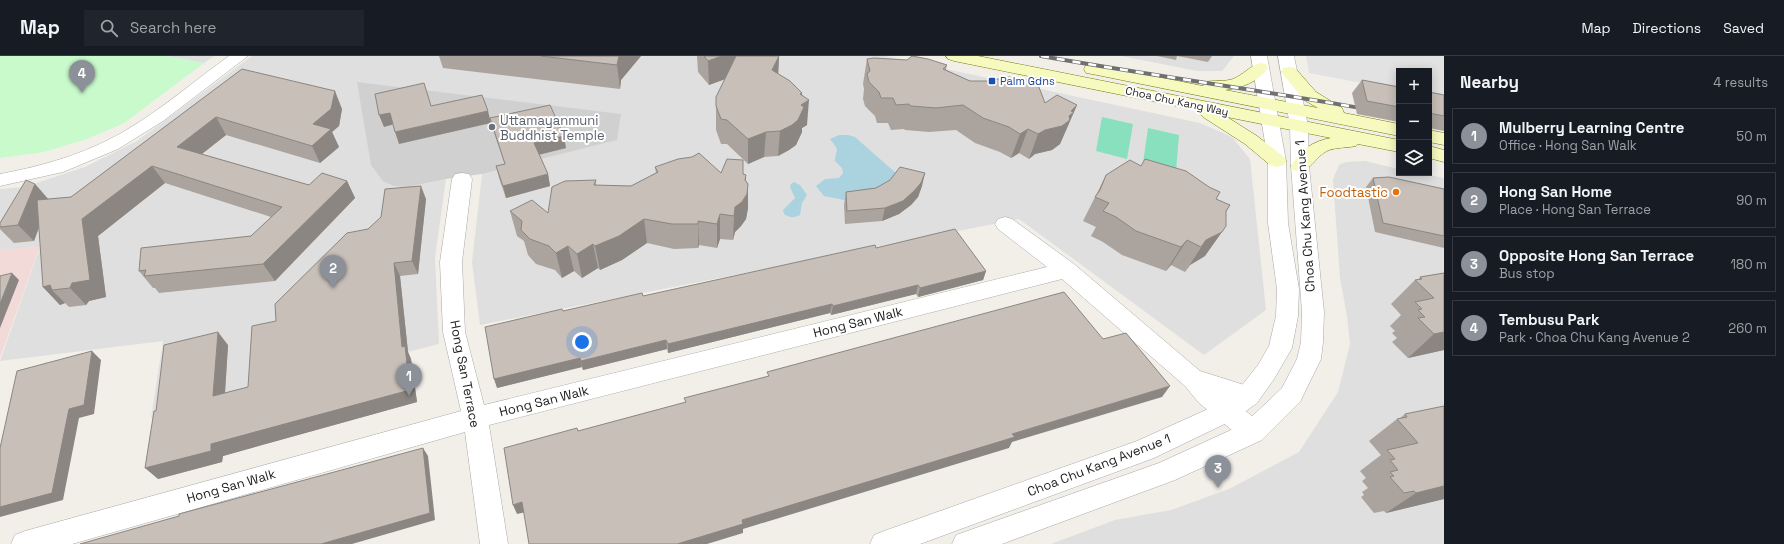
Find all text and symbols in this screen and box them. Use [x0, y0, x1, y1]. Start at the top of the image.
search box [84, 10, 364, 46]
text: Map [20, 15, 60, 40]
icon: search [98, 17, 120, 39]
text: Search here [130, 18, 216, 37]
text: Map [1581, 19, 1611, 37]
text: Directions [1633, 19, 1701, 37]
text: Saved [1723, 19, 1764, 37]
pin: 4 [69, 60, 95, 93]
map controls [1396, 68, 1432, 176]
button: + [1396, 68, 1432, 104]
text: Nearby [1460, 71, 1519, 93]
place label: Palm Gdns [1000, 74, 1055, 88]
text: 4 results [1713, 74, 1768, 91]
marker: Palm Gdns [987, 76, 997, 86]
street label: Choa Chu Kang Way [1124, 83, 1230, 119]
button: − [1396, 104, 1432, 140]
place label: Uttamayanmuni Buddhist Temple [500, 112, 605, 144]
text: Mulberry Learning Centre [1499, 118, 1684, 137]
marker: Uttamayanmuni Buddhist Temple [487, 122, 497, 132]
text: 1 [1471, 128, 1477, 145]
text: 50 m [1736, 128, 1767, 145]
text: Office · Hong San Walk [1499, 137, 1637, 154]
street label: Choa Chu Kang Avenue 1 [1291, 139, 1319, 293]
button: layers [1396, 140, 1432, 176]
text: Hong San Home [1499, 182, 1612, 201]
place label: Foodtastic [1320, 184, 1388, 201]
marker: Foodtastic [1391, 187, 1401, 197]
text: 2 [1470, 192, 1478, 209]
text: 90 m [1736, 192, 1767, 209]
text: Place · Hong San Terrace [1499, 201, 1651, 218]
text: Opposite Hong San Terrace [1499, 246, 1694, 265]
pin: 2 [320, 255, 346, 288]
text: 3 [1470, 256, 1478, 273]
text: 180 m [1731, 256, 1767, 273]
text: Bus stop [1499, 265, 1555, 282]
street label: Hong San Walk [811, 303, 905, 341]
text: Tembusu Park [1499, 310, 1600, 329]
street label: Hong San Terrace [446, 319, 484, 429]
text: 4 [1470, 320, 1478, 337]
text: 260 m [1728, 320, 1767, 337]
text: Park · Choa Chu Kang Avenue 2 [1499, 329, 1690, 346]
your location [572, 332, 592, 352]
pin: 1 [396, 363, 422, 396]
street label: Hong San Walk [497, 382, 591, 420]
street label: Choa Chu Kang Avenue 1 [1025, 430, 1173, 500]
pin: 3 [1205, 455, 1231, 488]
street label: Hong San Walk [185, 465, 277, 507]

